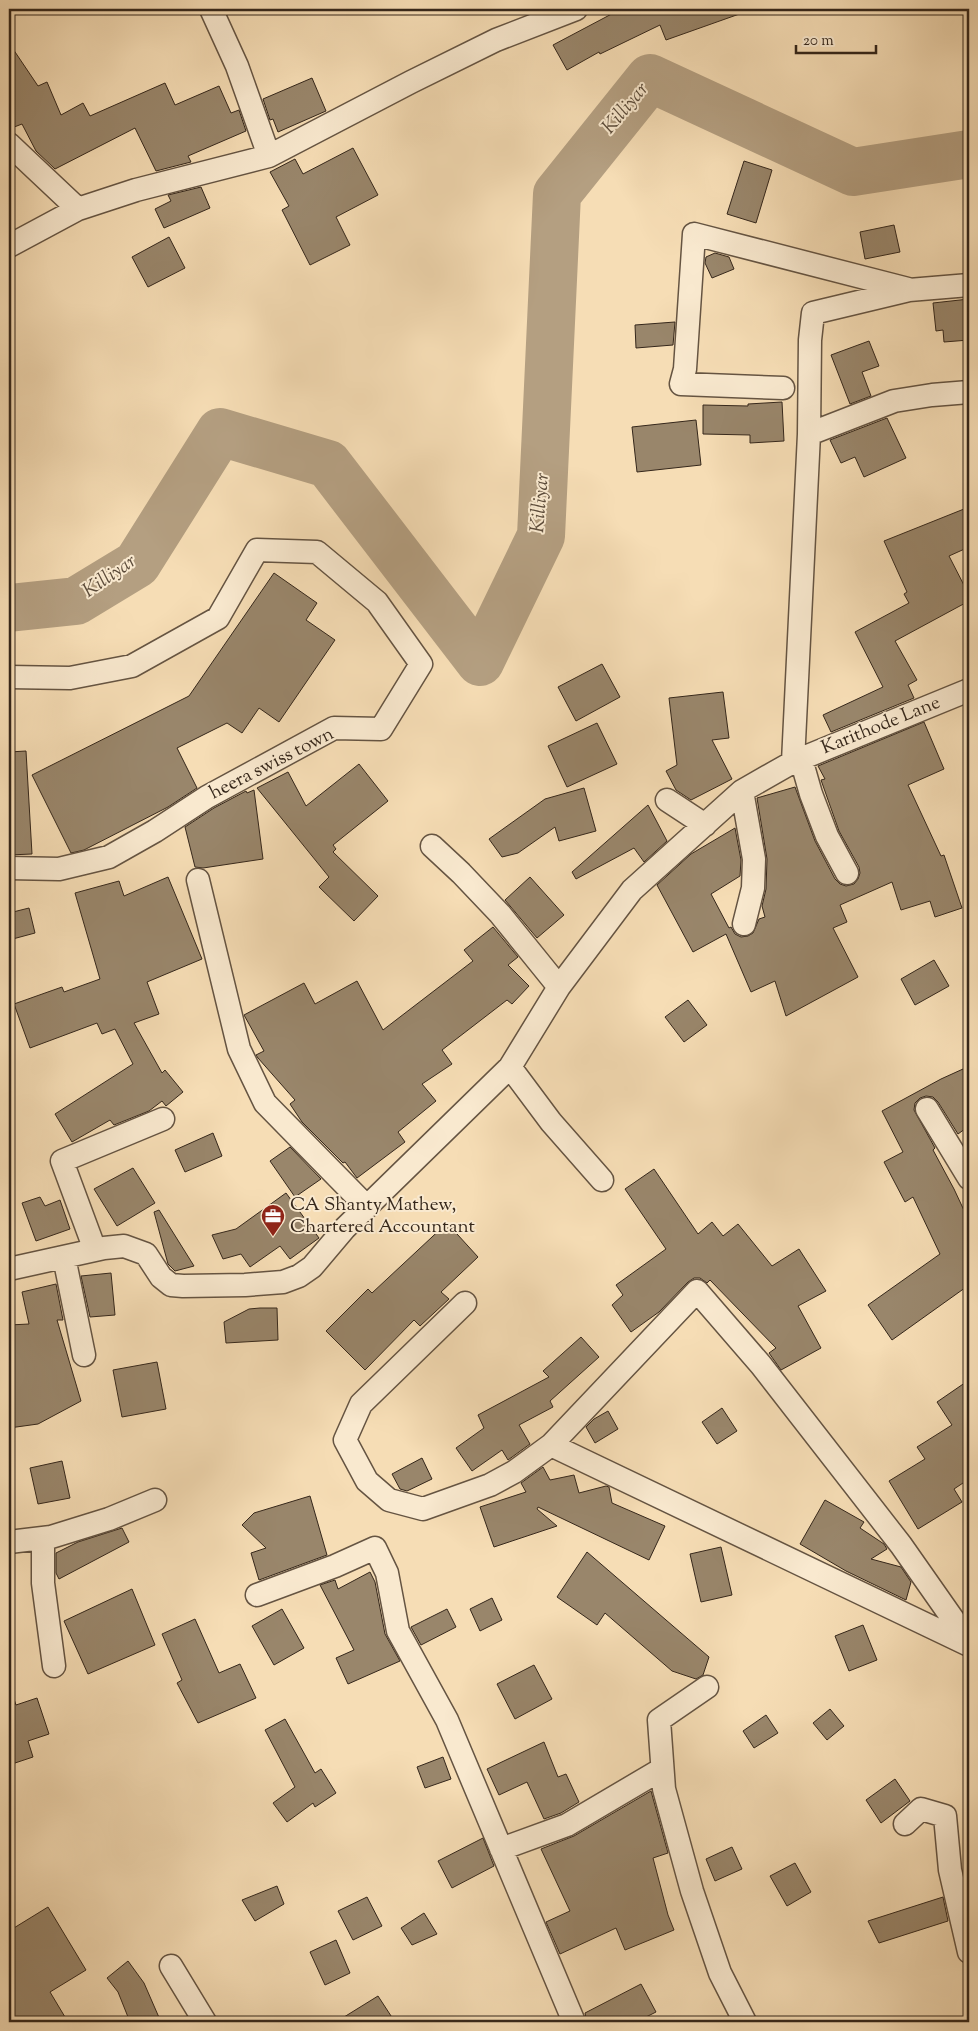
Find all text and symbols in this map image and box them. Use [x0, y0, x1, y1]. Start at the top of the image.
scale bar [796, 22, 876, 54]
text: 20 m [803, 31, 834, 52]
water label: Killiyar [596, 77, 656, 141]
water label: Killiyar [524, 472, 558, 534]
water label: Killiyar [77, 548, 143, 606]
street label: Karithode Lane [817, 690, 945, 762]
street label: heera swiss town [205, 721, 339, 807]
place label: CA Shanty Mathew, Chartered Accountant [290, 1192, 476, 1241]
office icon: CA Shanty Mathew, Chartered Accountant [260, 1203, 286, 1237]

